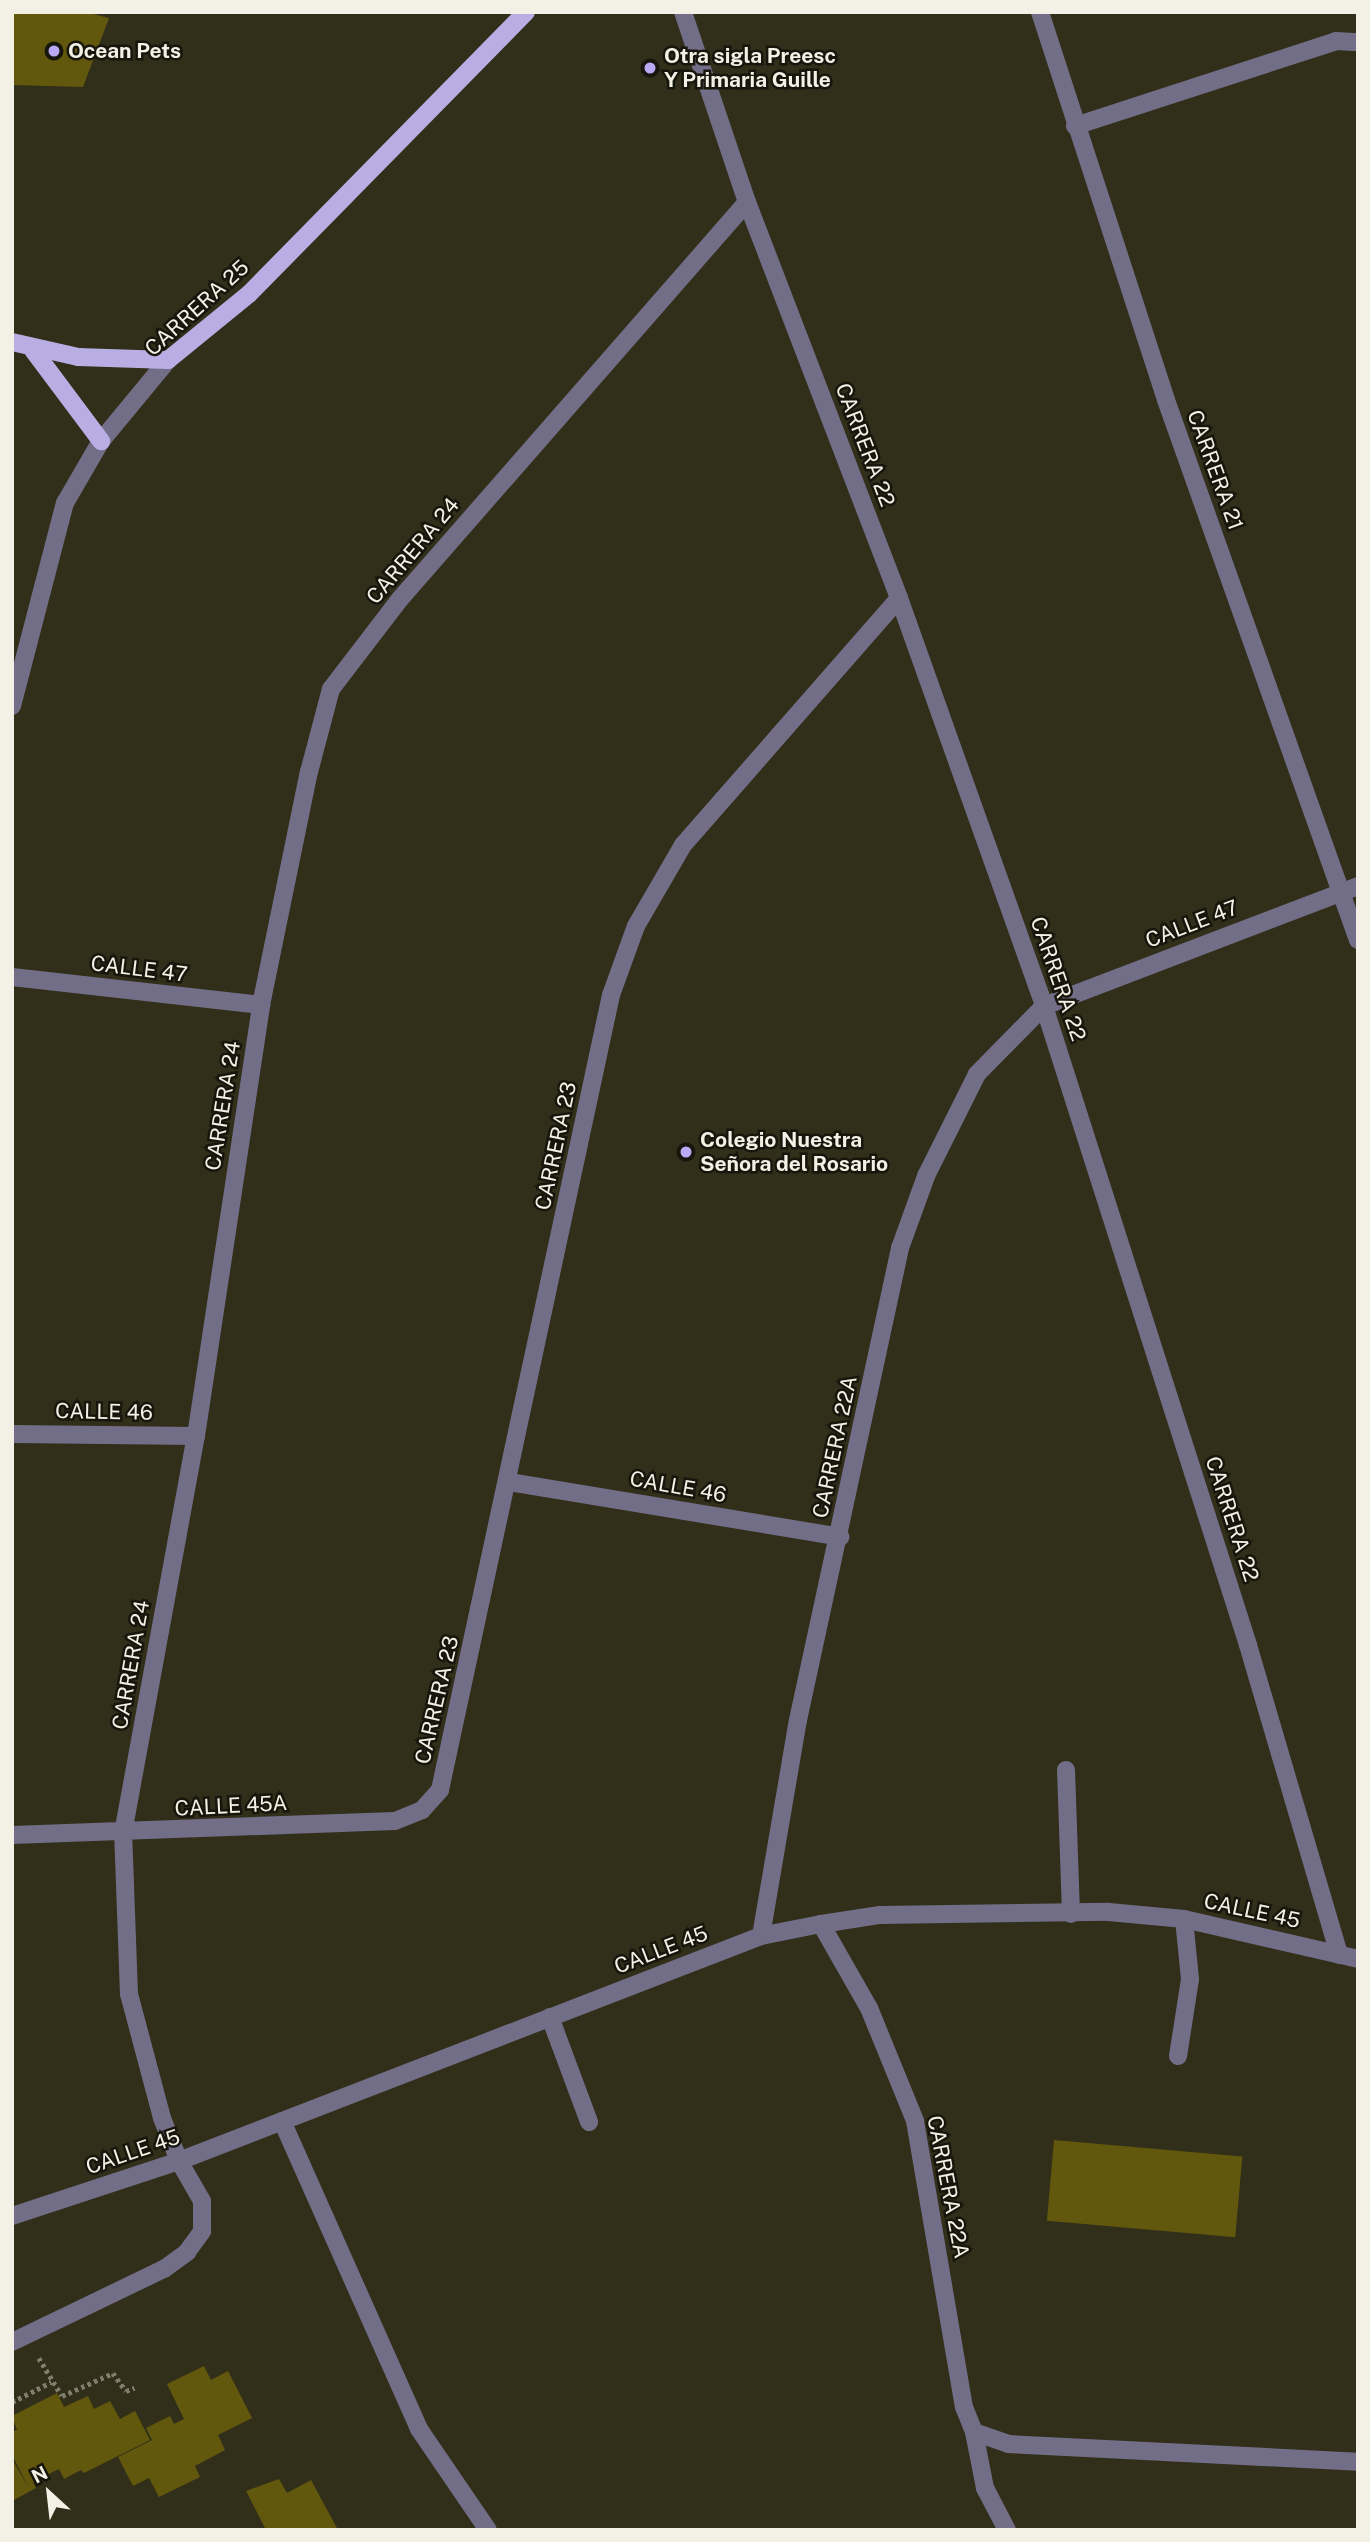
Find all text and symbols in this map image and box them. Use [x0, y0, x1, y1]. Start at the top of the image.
place label: Ocean Pets [68, 38, 181, 64]
marker: Ocean Pets [46, 43, 62, 59]
place label: Otra sigla Preesc Y Primaria Guille [664, 43, 836, 93]
marker: Otra sigla Preesc Y Primaria Guille [642, 60, 658, 76]
street label: CARRERA 25 [140, 255, 254, 361]
street label: CARRERA 22 [830, 380, 900, 510]
street label: CARRERA 21 [1182, 406, 1248, 534]
street label: CARRERA 24 [361, 493, 465, 609]
street label: CALLE 47 [1142, 895, 1242, 953]
street label: CARRERA 22 [1025, 913, 1091, 1045]
street label: CALLE 47 [89, 951, 189, 987]
street label: CARRERA 24 [200, 1039, 246, 1173]
street label: CARRERA 23 [530, 1079, 582, 1213]
place label: Colegio Nuestra Señora del Rosario [700, 1127, 888, 1177]
marker: Colegio Nuestra Señora del Rosario [678, 1144, 694, 1160]
street label: CARRERA 22A [808, 1374, 862, 1520]
street label: CALLE 46 [55, 1399, 153, 1425]
street label: CARRERA 22 [1200, 1453, 1264, 1585]
street label: CALLE 46 [628, 1466, 728, 1508]
street label: CARRERA 24 [107, 1598, 155, 1732]
street label: CARRERA 23 [410, 1633, 464, 1767]
street label: CALLE 45A [174, 1790, 288, 1822]
street label: CALLE 45 [1201, 1888, 1303, 1934]
street label: CALLE 45 [611, 1921, 711, 1979]
street label: CARRERA 22A [922, 2113, 974, 2261]
street label: CALLE 45 [83, 2124, 183, 2180]
north arrow [14, 2458, 84, 2528]
text: N [28, 2461, 51, 2487]

